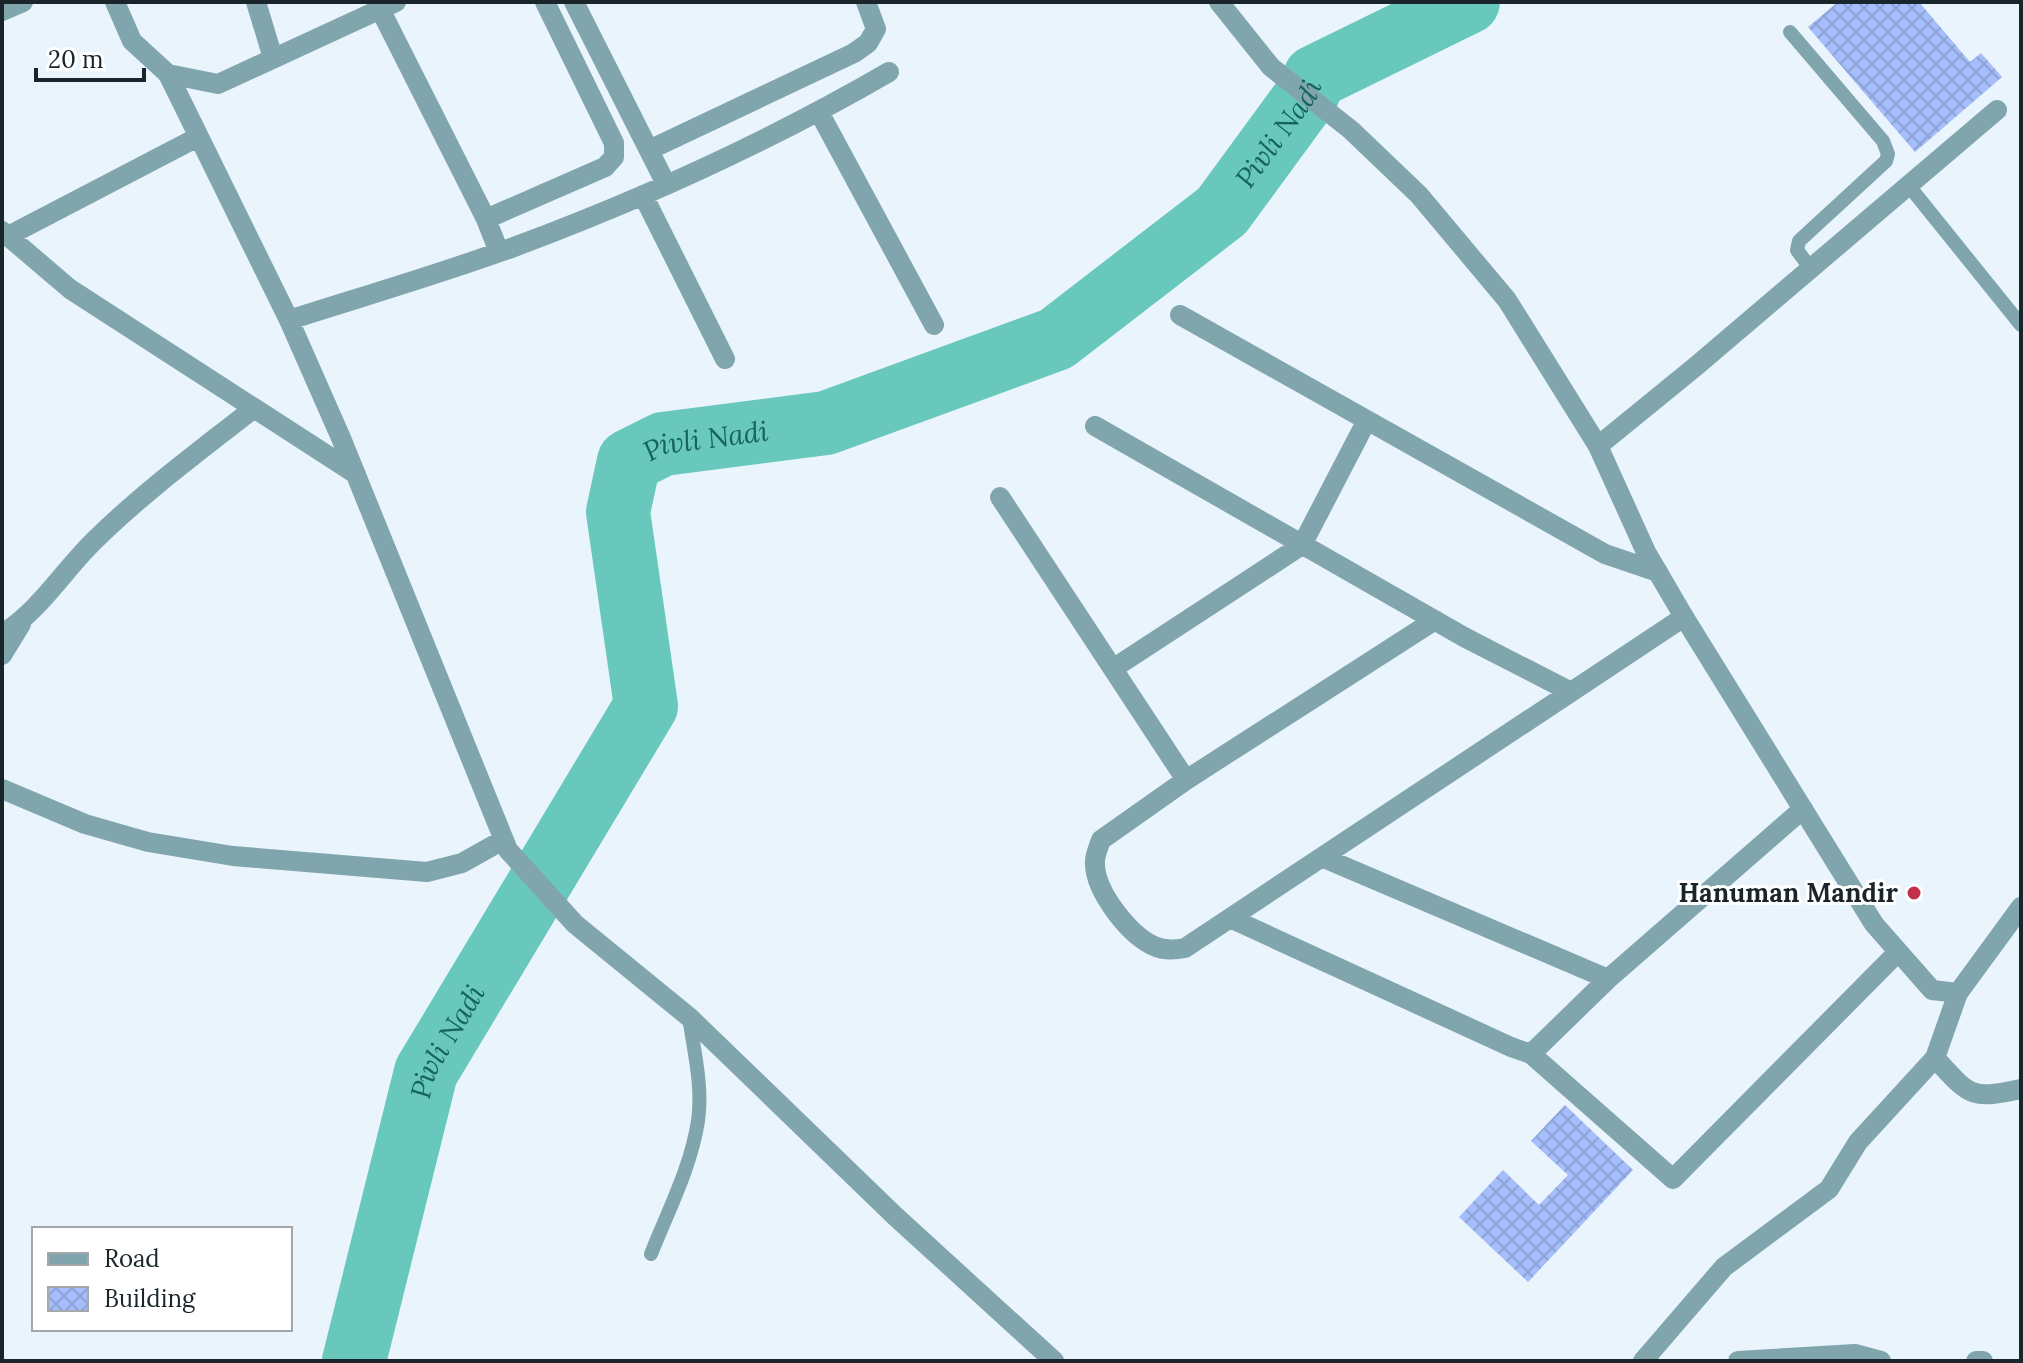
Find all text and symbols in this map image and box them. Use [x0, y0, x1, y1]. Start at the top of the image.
scale bar [36, 32, 144, 82]
text: 20 m [48, 44, 104, 75]
water label: Pivli Nadi [1227, 74, 1330, 195]
water label: Pivli Nadi [637, 413, 770, 469]
place label: Hanuman Mandir [1678, 876, 1899, 909]
marker: Hanuman Mandir [1905, 884, 1923, 902]
water label: Pivli Nadi [402, 978, 492, 1102]
legend [32, 1227, 292, 1331]
text: Road [104, 1243, 160, 1274]
text: Building [104, 1283, 196, 1314]

